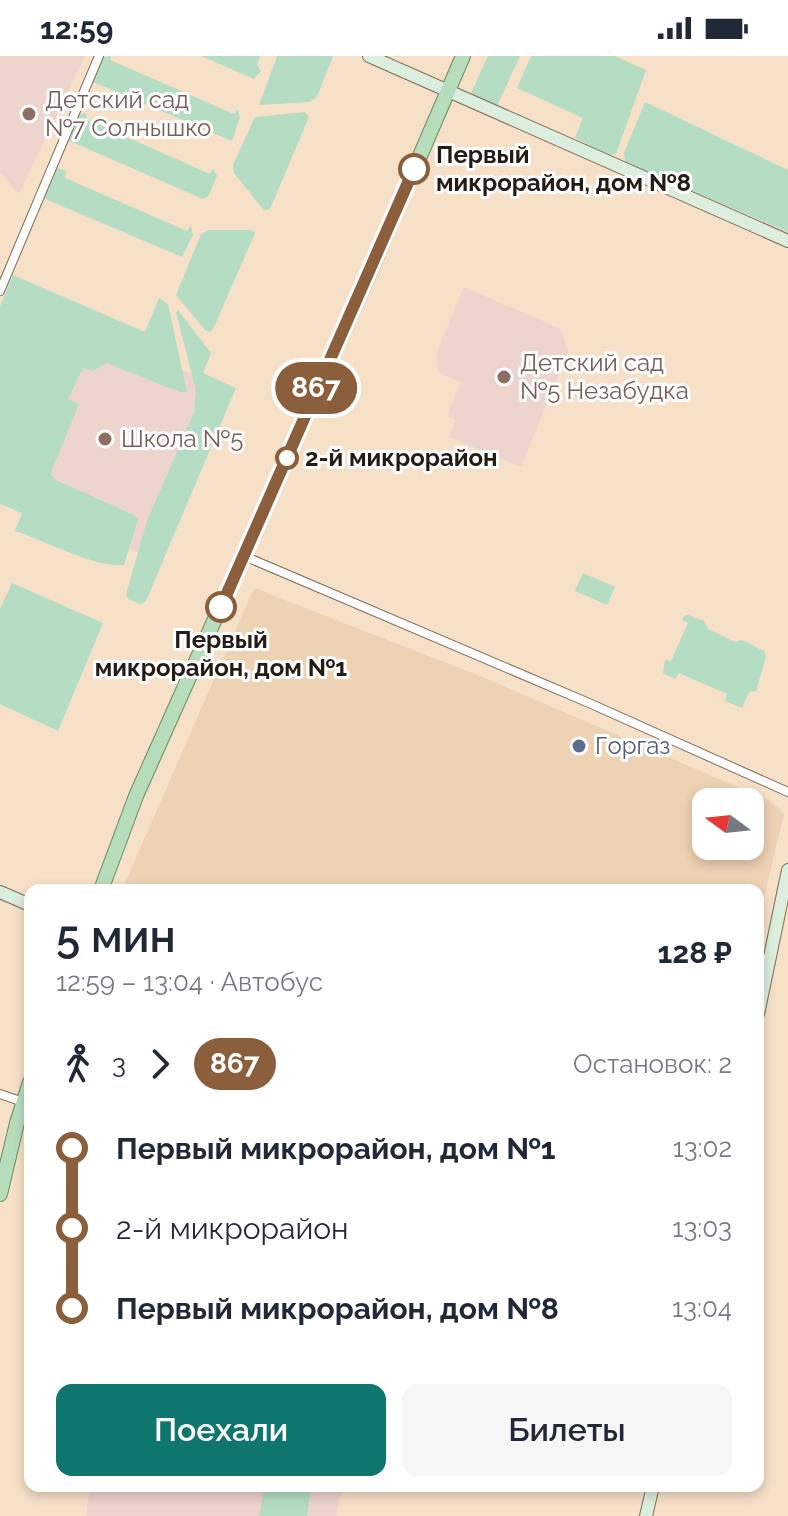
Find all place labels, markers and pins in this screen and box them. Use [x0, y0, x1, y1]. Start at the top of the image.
place label: Детский сад №7 Солнышко [45, 85, 211, 142]
marker: Детский сад №7 Солнышко [20, 105, 38, 123]
place label: Первый микрорайон, дом №8 [436, 140, 691, 197]
marker: Первый микрорайон, дом №8 [399, 154, 429, 184]
place label: Детский сад №5 Незабудка [520, 348, 689, 405]
marker: Детский сад №5 Незабудка [495, 368, 513, 386]
place label: Школа №5 [121, 424, 243, 453]
marker: Школа №5 [96, 430, 114, 448]
place label: 2-й микрорайон [305, 443, 497, 472]
marker: 2-й микрорайон [276, 447, 298, 469]
marker: Первый микрорайон, дом №1 [206, 592, 236, 622]
place label: Первый микрорайон, дом №1 [95, 625, 347, 682]
place label: Горгаз [595, 731, 670, 760]
marker: Горгаз [570, 737, 588, 755]

